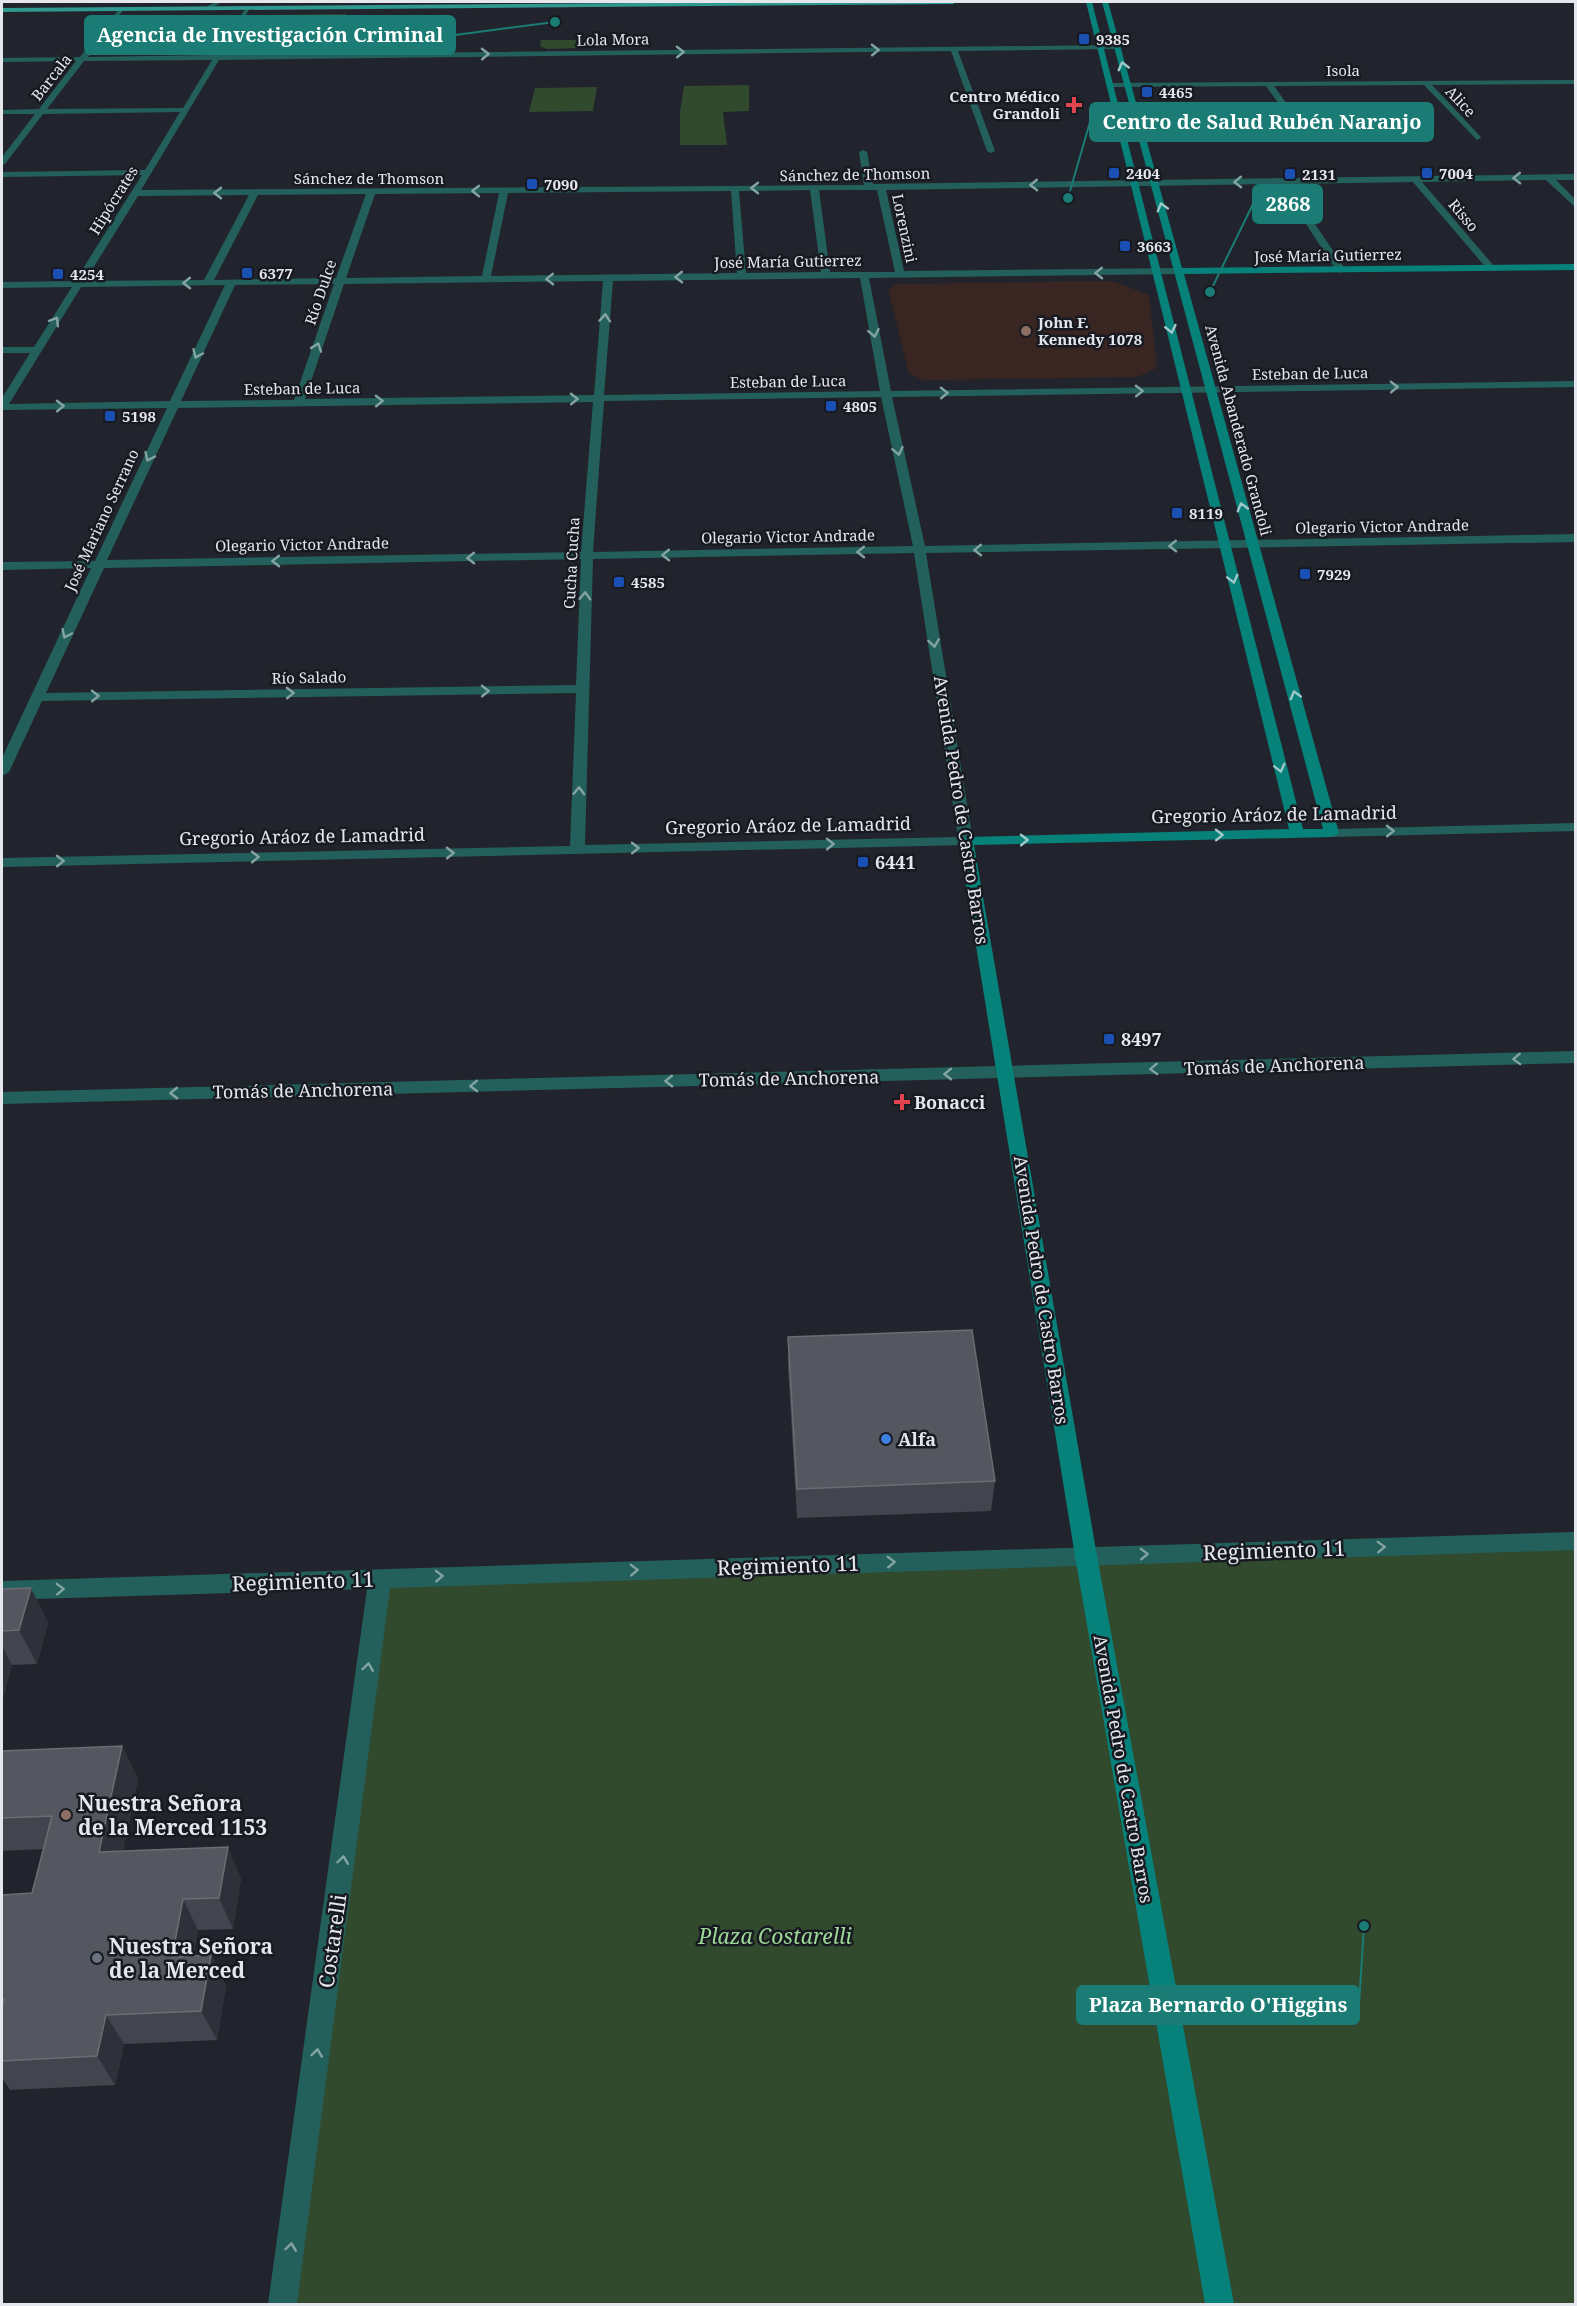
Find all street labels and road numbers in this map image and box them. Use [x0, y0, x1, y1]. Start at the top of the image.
street label: Lola Mora [576, 28, 650, 50]
street label: Barcala [26, 49, 76, 105]
street label: Isola [1326, 60, 1360, 80]
street label: Alice [1442, 81, 1480, 121]
street label: Hipócrates [84, 162, 142, 238]
street label: Sánchez de Thomson [780, 163, 931, 185]
street label: Sánchez de Thomson [294, 168, 445, 188]
street label: Lorenzini [888, 192, 922, 264]
street label: Risso [1445, 194, 1483, 236]
street label: José María Gutierrez [1253, 244, 1402, 266]
street label: José María Gutierrez [713, 250, 862, 272]
street label: Río Dulce [300, 257, 340, 327]
street label: Avenida Abanderado Grandoli [1201, 322, 1277, 538]
street label: Esteban de Luca [1252, 362, 1368, 384]
street label: Esteban de Luca [730, 370, 846, 392]
street label: Esteban de Luca [244, 377, 360, 399]
street label: José Mariano Serrano [59, 446, 143, 595]
street label: Olegario Victor Andrade [1295, 514, 1469, 538]
street label: Cucha Cucha [559, 517, 583, 609]
street label: Olegario Victor Andrade [701, 524, 875, 548]
street label: Olegario Victor Andrade [215, 532, 389, 556]
street label: Río Salado [271, 666, 347, 688]
street label: Avenida Pedro de Castro Barros [929, 674, 995, 946]
street label: Gregorio Aráoz de Lamadrid [1151, 800, 1397, 828]
street label: Gregorio Aráoz de Lamadrid [665, 811, 911, 839]
street label: Gregorio Aráoz de Lamadrid [179, 822, 425, 850]
street label: Tomás de Anchorena [1183, 1050, 1365, 1080]
street label: Tomás de Anchorena [698, 1064, 880, 1092]
street label: Tomás de Anchorena [212, 1076, 394, 1104]
street label: Avenida Pedro de Castro Barros [1009, 1154, 1075, 1426]
street label: Regimiento 11 [1202, 1534, 1346, 1566]
street label: Regimiento 11 [716, 1549, 860, 1581]
street label: Regimiento 11 [231, 1565, 375, 1597]
street label: Avenida Pedro de Castro Barros [1089, 1633, 1159, 1905]
street label: Costarelli [312, 1892, 352, 1990]

